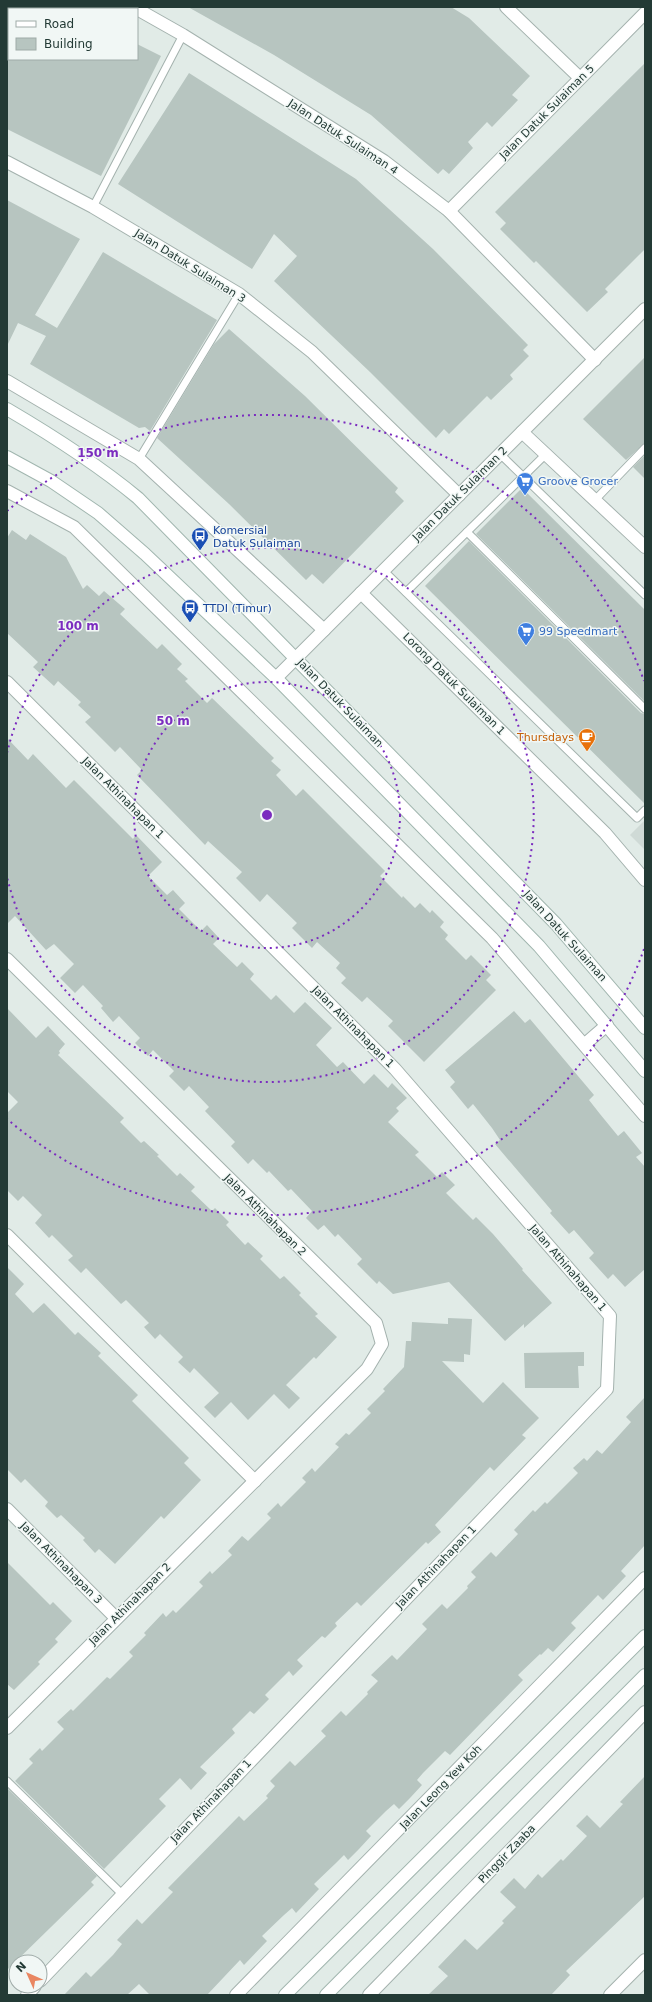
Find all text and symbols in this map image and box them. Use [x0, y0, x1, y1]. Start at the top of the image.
legend [8, 8, 138, 60]
text: Road [44, 17, 74, 31]
text: Building [44, 37, 93, 51]
street label: Jalan Datuk Sulaiman 5 [496, 62, 597, 163]
street label: Jalan Datuk Sulaiman 4 [285, 96, 400, 177]
street label: Jalan Datuk Sulaiman 3 [131, 226, 248, 306]
street label: Jalan Datuk Sulaiman 2 [409, 444, 510, 545]
text: 150 m [77, 446, 119, 460]
supermarket icon: Groove Grocer [515, 471, 535, 496]
place label: Groove Grocer [538, 475, 618, 488]
place label: Komersial Datuk Sulaiman [213, 524, 301, 550]
bus stop icon: Komersial Datuk Sulaiman [190, 526, 210, 551]
bus stop icon: TTDI (Timur) [180, 598, 200, 623]
place label: TTDI (Timur) [202, 602, 272, 615]
text: 100 m [57, 619, 99, 633]
supermarket icon: 99 Speedmart [516, 621, 536, 646]
place label: 99 Speedmart [539, 625, 618, 638]
street label: Lorong Datuk Sulaiman 1 [400, 630, 508, 738]
street label: Jalan Datuk Sulaiman [294, 655, 386, 750]
text: 50 m [156, 714, 190, 728]
cafe icon: Thursdays [577, 727, 597, 752]
place label: Thursdays [516, 731, 574, 744]
street label: Jalan Athinahapan 1 [79, 754, 167, 842]
centre of rings [260, 808, 274, 822]
street label: Jalan Datuk Sulaiman [520, 887, 609, 984]
street label: Jalan Athinahapan 1 [309, 983, 397, 1071]
street label: Jalan Athinahapan 2 [221, 1171, 309, 1259]
street label: Jalan Athinahapan 1 [526, 1221, 609, 1314]
street label: Jalan Athinahapan 3 [17, 1519, 105, 1607]
street label: Jalan Athinahapan 1 [392, 1523, 479, 1612]
street label: Jalan Athinahapan 2 [86, 1560, 174, 1648]
street label: Jalan Leong Yew Koh [397, 1742, 485, 1833]
street label: Jalan Athinahapan 1 [167, 1757, 254, 1846]
street label: Pinggir Zaaba [476, 1822, 538, 1886]
north arrow [8, 1954, 48, 1994]
text: N [13, 1959, 29, 1975]

